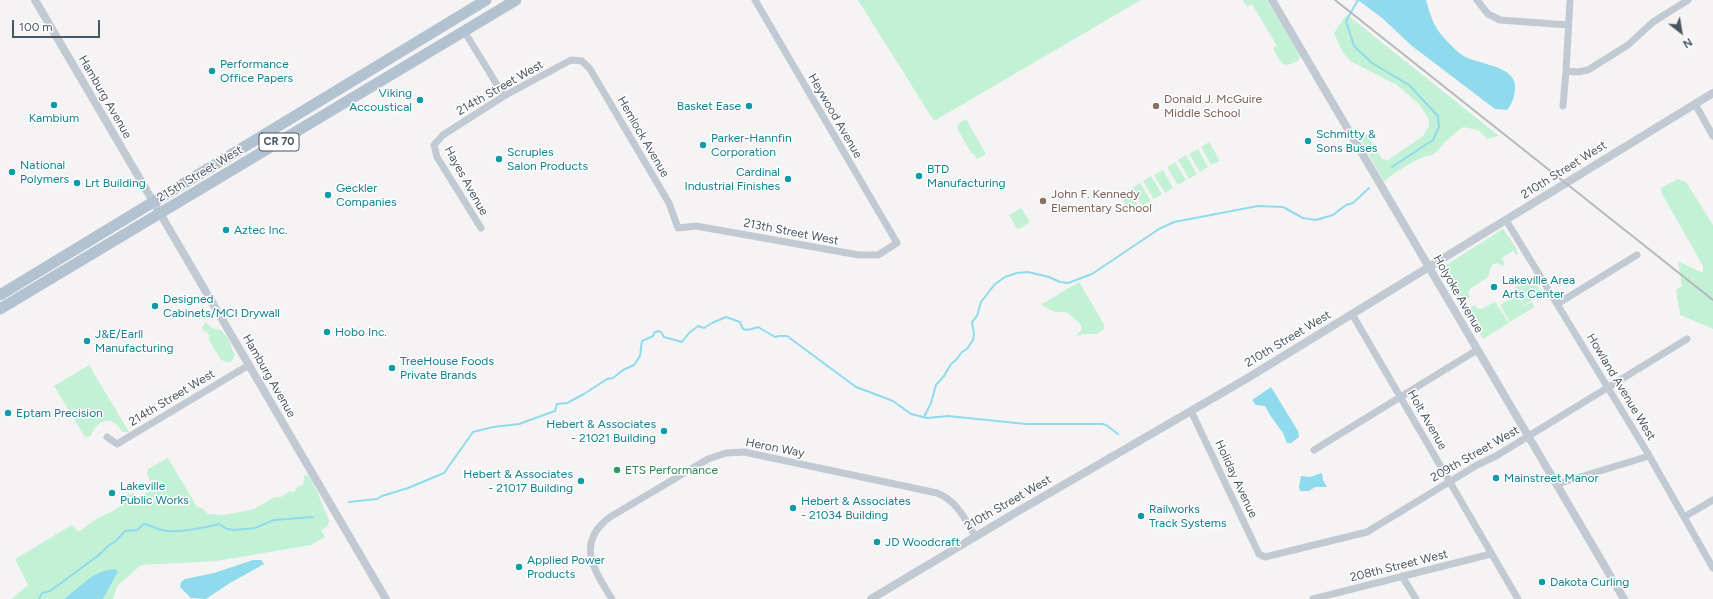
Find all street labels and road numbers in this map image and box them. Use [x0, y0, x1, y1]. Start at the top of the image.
street label: Hamburg Avenue [75, 53, 135, 141]
street label: 214th Street West [454, 57, 546, 119]
street label: Heywood Avenue [805, 71, 865, 161]
street label: Hemlock Avenue [614, 94, 672, 180]
road number: CR 70 [259, 133, 299, 151]
street label: 210th Street West [1519, 138, 1609, 202]
street label: 215th Street West [155, 143, 245, 205]
street label: Hayes Avenue [441, 144, 491, 218]
street label: 213th Street West [742, 216, 840, 248]
street label: Holyoke Avenue [1430, 252, 1486, 336]
street label: 210th Street West [1242, 308, 1334, 370]
street label: Howland Avenue West [1583, 331, 1659, 443]
street label: Hamburg Avenue [239, 332, 299, 420]
street label: 214th Street West [126, 367, 218, 429]
street label: Holt Avenue [1404, 388, 1450, 452]
street label: 209th Street West [1428, 423, 1522, 485]
street label: Heron Way [744, 435, 806, 461]
street label: Holiday Avenue [1212, 438, 1260, 520]
street label: 210th Street West [962, 472, 1054, 534]
street label: 208th Street West [1349, 547, 1449, 585]

